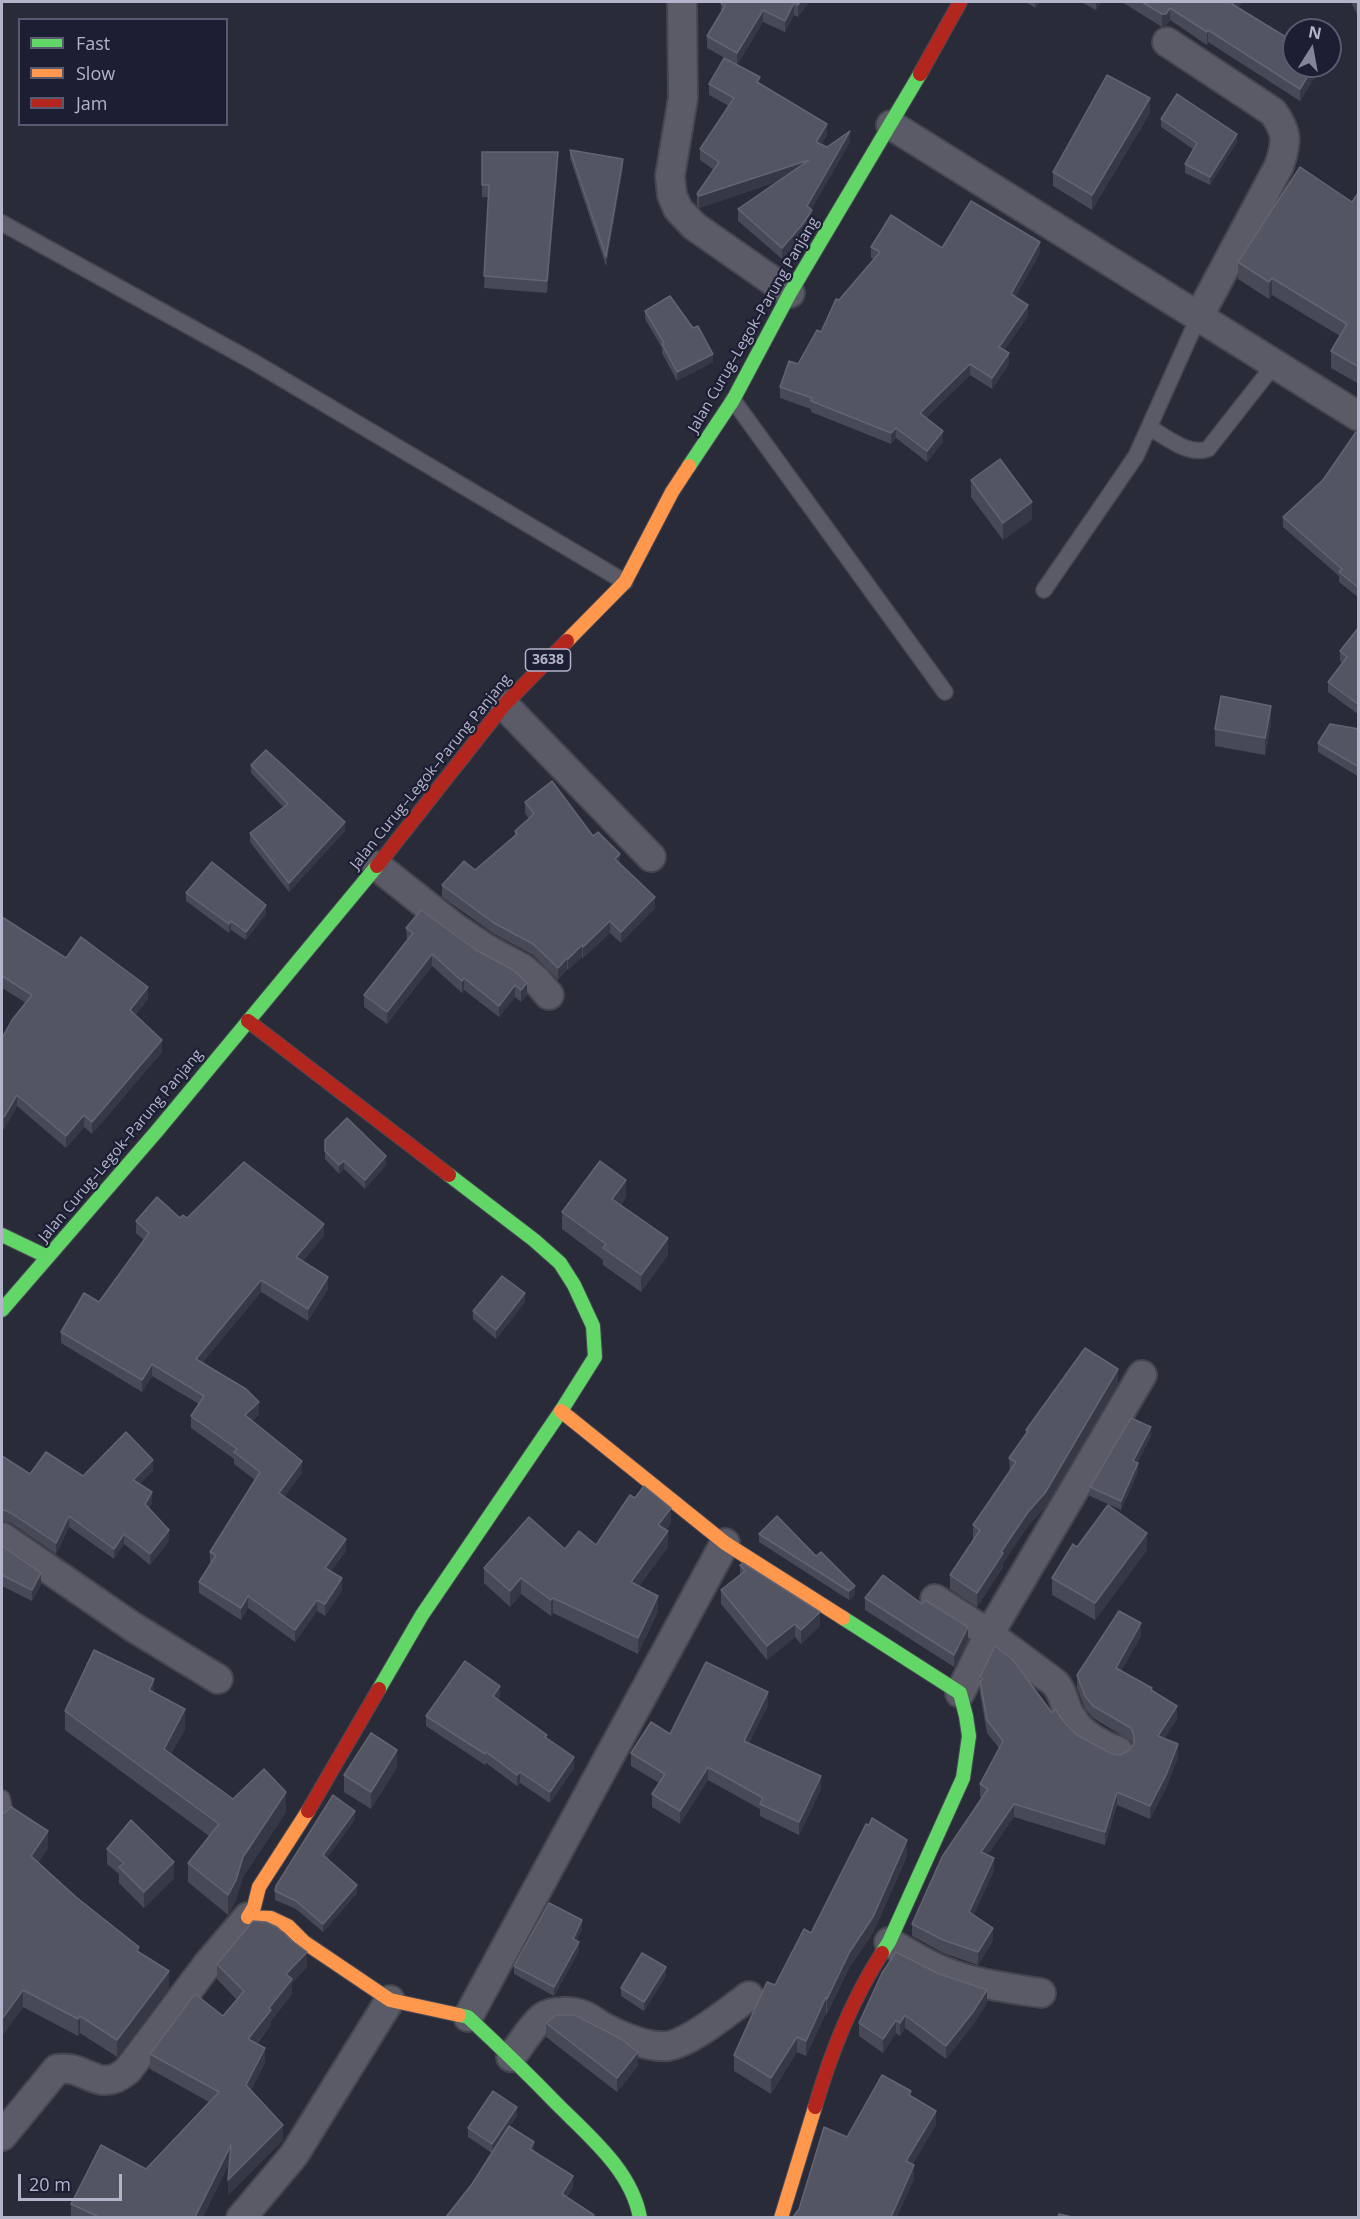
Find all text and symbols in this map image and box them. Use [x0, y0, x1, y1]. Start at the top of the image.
legend [18, 18, 228, 126]
north arrow [1282, 18, 1342, 78]
text: N [1307, 20, 1324, 44]
text: Fast [76, 31, 110, 55]
text: Slow [76, 61, 115, 85]
text: Jam [76, 91, 108, 115]
street label: Jalan Curug–Legok–Parung Panjang [685, 214, 823, 436]
road number: 3638 [526, 649, 570, 671]
street label: Jalan Curug–Legok–Parung Panjang [347, 671, 515, 873]
street label: Jalan Curug–Legok–Parung Panjang [35, 1046, 207, 1246]
scale bar [21, 2162, 124, 2200]
text: 20 m [29, 2172, 71, 2196]

